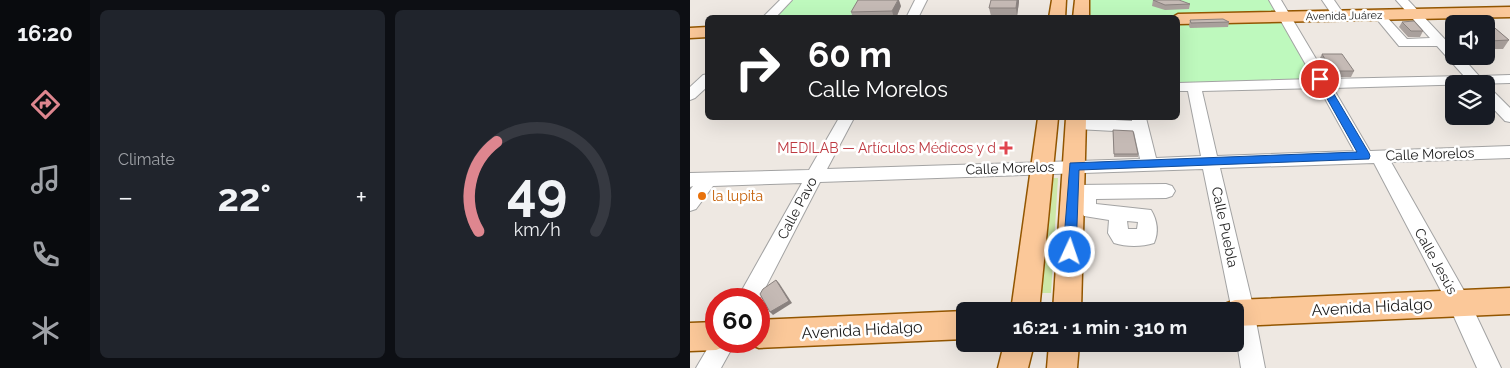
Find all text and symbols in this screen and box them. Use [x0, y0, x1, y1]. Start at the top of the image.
street label: Avenida Juárez [1306, 9, 1383, 23]
map controls [1445, 15, 1495, 125]
button: sound [1445, 15, 1495, 65]
text: 16:20 [17, 20, 73, 46]
text: 60 m [808, 34, 892, 75]
icon: right [725, 35, 790, 100]
pin [1299, 58, 1341, 100]
icon: arrive [1306, 65, 1334, 93]
button: layers [1445, 75, 1495, 125]
text: Calle Morelos [808, 76, 948, 102]
icon: directions [28, 87, 63, 122]
place label: MEDILAB — Artículos Médicos y d [777, 140, 996, 156]
marker: MEDILAB — Artículos Médicos y d [1000, 142, 1012, 154]
street label: Calle Morelos [1385, 144, 1475, 164]
text: Climate [118, 150, 175, 169]
street label: Calle Morelos [965, 158, 1055, 178]
text: 49 [507, 161, 568, 222]
icon: music [28, 162, 63, 197]
street label: Calle Pavo [774, 174, 820, 242]
text: 22° [218, 175, 271, 220]
text: − [118, 181, 133, 214]
text: + [355, 181, 367, 214]
street label: Calle Puebla [1209, 185, 1241, 269]
place label: la lupita [712, 188, 763, 204]
marker: la lupita [696, 190, 708, 202]
text: km/h [514, 219, 561, 240]
position arrow [1043, 225, 1095, 277]
street label: Calle Jesús [1411, 225, 1461, 297]
icon: phone [28, 237, 63, 272]
speed limit sign: 60 [705, 288, 770, 353]
street label: Avenida Hidalgo [1311, 294, 1433, 320]
icon: climate [28, 313, 63, 348]
text: 16:21 · 1 min · 310 m [1013, 316, 1187, 338]
street label: Avenida Hidalgo [801, 317, 923, 343]

